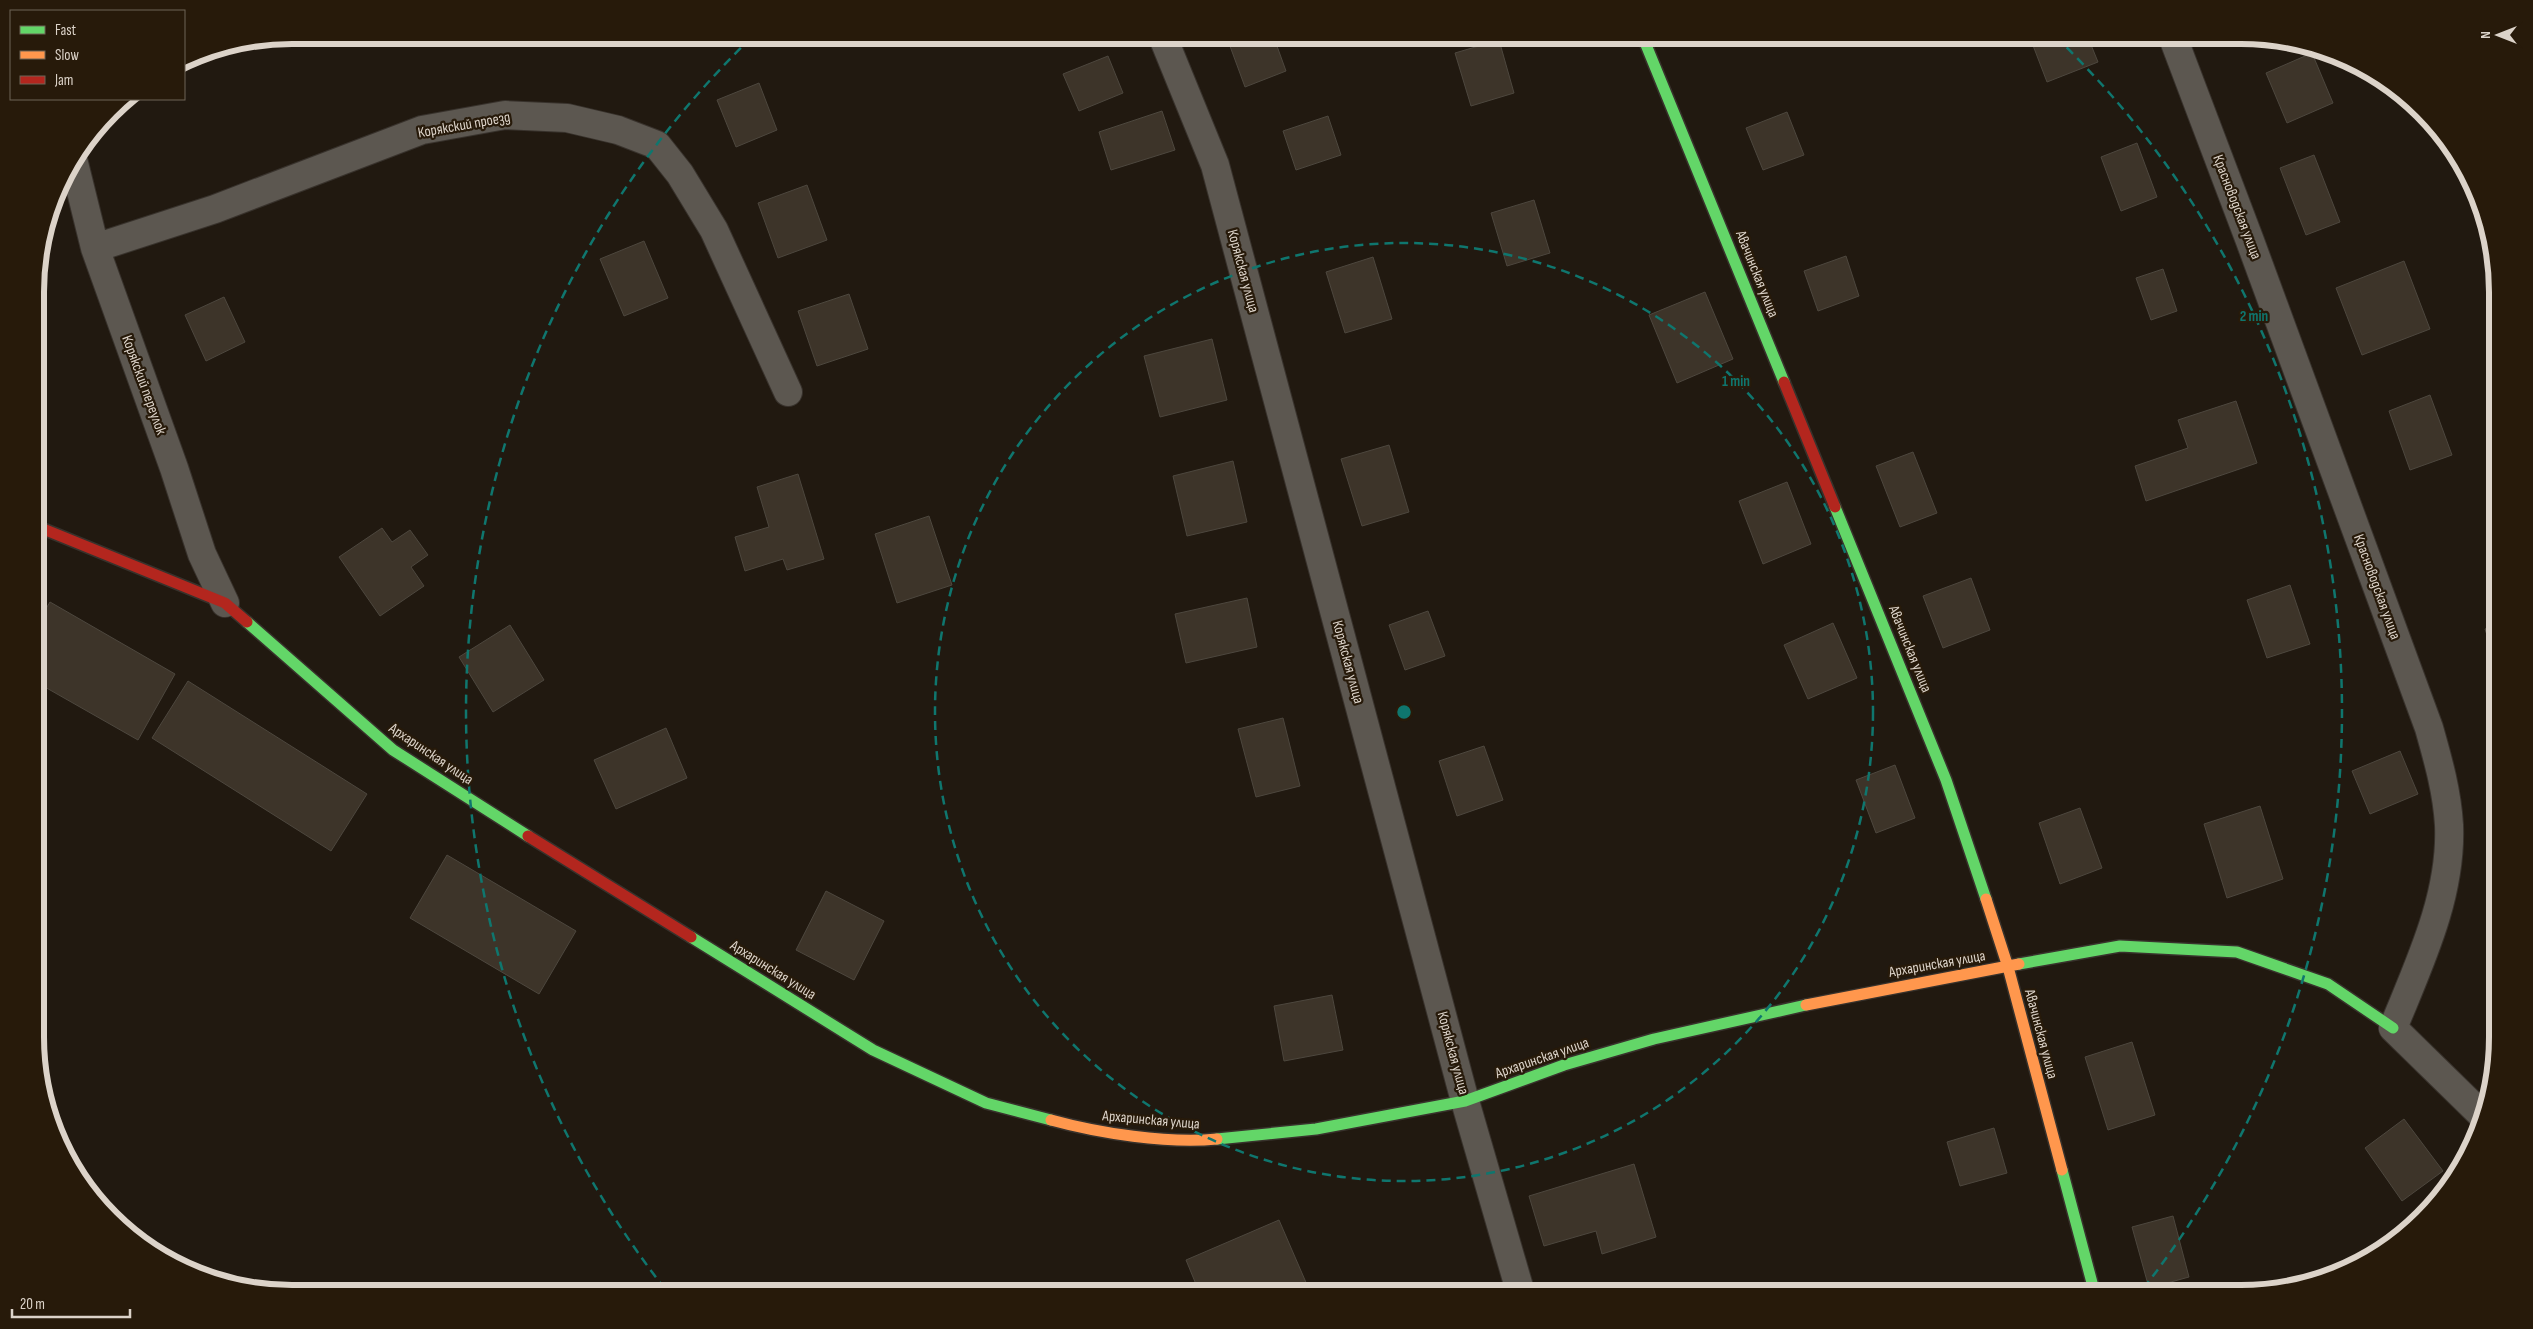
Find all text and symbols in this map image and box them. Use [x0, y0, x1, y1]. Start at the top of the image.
legend [10, 10, 185, 100]
north arrow [2473, 10, 2523, 60]
text: Fast [55, 21, 77, 40]
text: N [2477, 31, 2494, 39]
text: Slow [55, 46, 79, 65]
text: Jam [54, 71, 73, 90]
street label: Корякский проезд [416, 108, 512, 142]
street label: Красноводская улица [2208, 152, 2266, 262]
street label: Корякская улица [1223, 227, 1263, 315]
street label: Авачинская улица [1731, 227, 1783, 320]
text: 2 min [2240, 307, 2268, 326]
street label: Корякский переулок [117, 333, 171, 438]
text: 1 min [1722, 372, 1750, 391]
street label: Красноводская улица [2349, 532, 2405, 642]
street label: Авачинская улица [1884, 602, 1936, 695]
street label: Корякская улица [1328, 618, 1368, 706]
centre of rings [1395, 703, 1413, 721]
street label: Архаринская улица [384, 718, 477, 789]
street label: Архаринская улица [726, 936, 820, 1004]
street label: Архаринская улица [1886, 946, 1987, 982]
street label: Авачинская улица [2020, 986, 2062, 1081]
street label: Корякская улица [1433, 1009, 1473, 1097]
street label: Архаринская улица [1492, 1033, 1591, 1083]
street label: Архаринская улица [1101, 1106, 1201, 1134]
scale bar [12, 1286, 130, 1318]
text: 20 m [20, 1295, 45, 1314]

